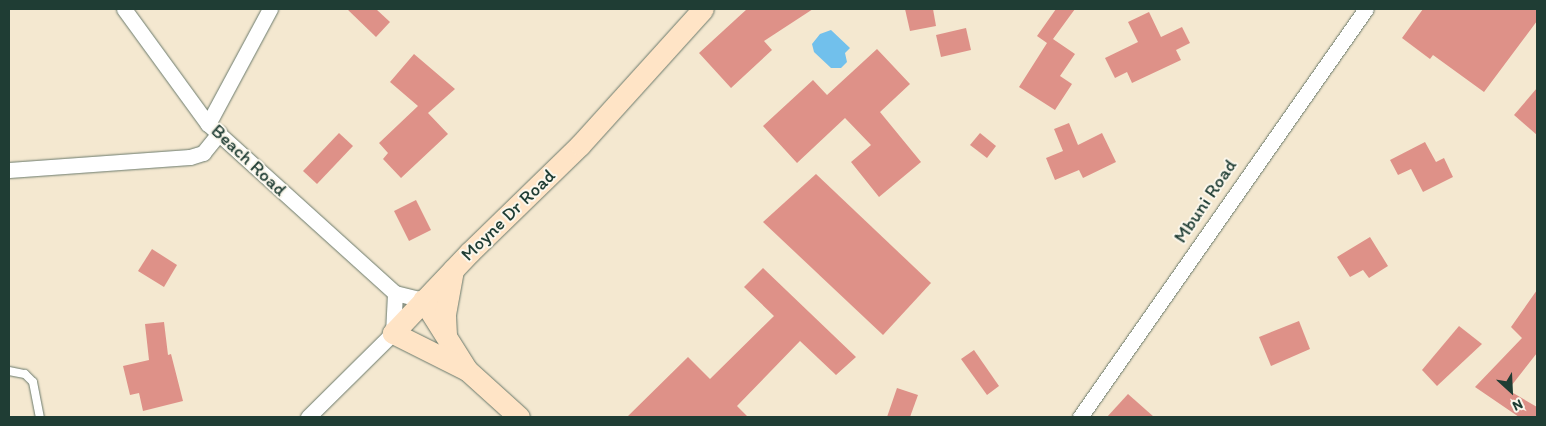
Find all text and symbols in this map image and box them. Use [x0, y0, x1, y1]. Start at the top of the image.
street label: Beach Road [207, 119, 291, 201]
street label: Mbuni Road [1169, 155, 1241, 247]
street label: Moyne Dr Road [456, 164, 560, 266]
north arrow [1486, 366, 1536, 416]
text: N [1510, 395, 1525, 415]

